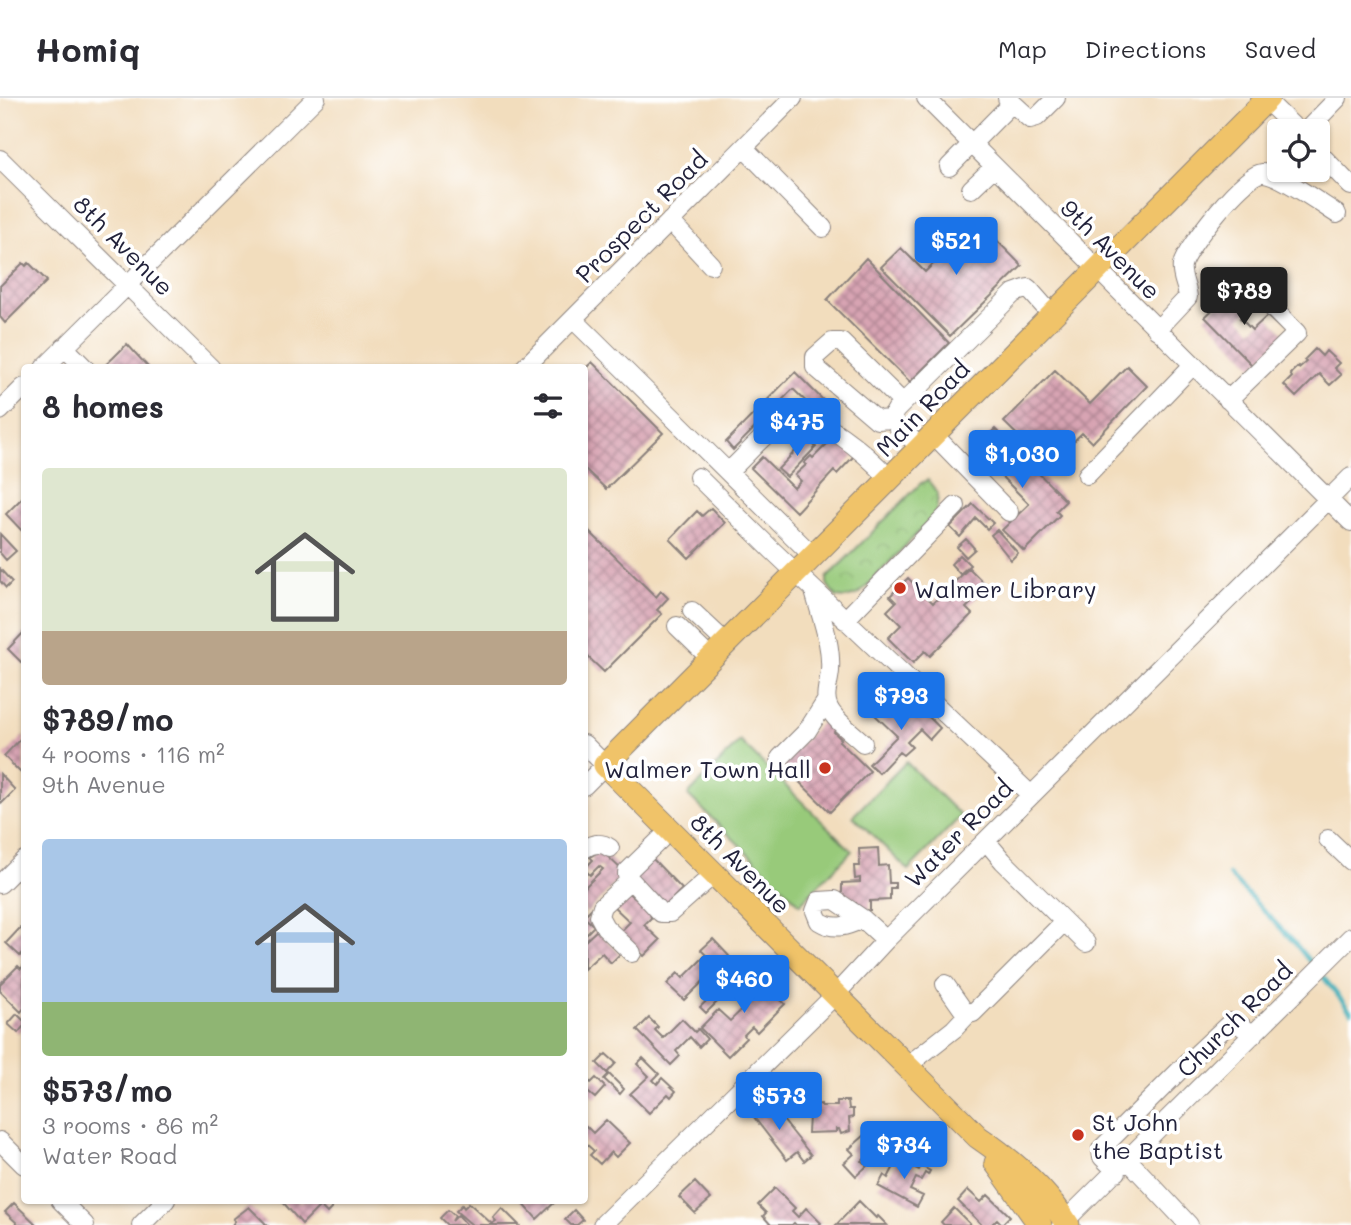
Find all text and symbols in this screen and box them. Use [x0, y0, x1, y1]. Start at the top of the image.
text: Homiq [35, 27, 140, 70]
text: Map [998, 33, 1047, 64]
text: Directions [1085, 33, 1207, 64]
text: Saved [1245, 33, 1316, 64]
map controls [1267, 119, 1330, 182]
button: locate [1267, 119, 1330, 182]
street label: Prospect Road [568, 143, 714, 289]
street label: 8th Avenue [67, 188, 181, 302]
street label: 9th Avenue [1054, 192, 1168, 306]
pin: $521 [915, 218, 997, 277]
text: $521 [931, 225, 981, 255]
pin: $789 [1203, 268, 1285, 327]
text: $789 [1216, 275, 1272, 305]
street label: Main Road [868, 353, 976, 463]
text: 8 homes [42, 386, 164, 426]
icon: filters [529, 387, 567, 425]
pin: $475 [756, 398, 838, 458]
text: $475 [769, 406, 825, 436]
pin: $1,030 [965, 430, 1079, 490]
text: $1,030 [985, 438, 1059, 468]
icon: home [242, 514, 368, 640]
place label: Walmer Library [914, 573, 1097, 604]
marker: Walmer Library [892, 580, 908, 596]
pin: $793 [860, 672, 942, 732]
text: $793 [874, 680, 928, 710]
text: $789/mo [42, 699, 173, 739]
text: 4 rooms · 116 m² [42, 739, 225, 769]
place label: Walmer Town Hall [604, 753, 811, 784]
marker: Walmer Town Hall [817, 760, 833, 776]
text: 9th Avenue [42, 769, 166, 799]
street label: Water Road [897, 772, 1019, 894]
street label: 8th Avenue [684, 806, 798, 920]
icon: home [242, 885, 368, 1011]
street label: Church Road [1170, 955, 1298, 1083]
pin: $460 [703, 956, 785, 1015]
text: $460 [715, 963, 773, 993]
text: $573/mo [42, 1070, 172, 1110]
pin: $573 [738, 1072, 820, 1132]
text: $573 [752, 1080, 806, 1110]
place label: St John the Baptist [1092, 1106, 1223, 1165]
text: 3 rooms · 86 m² [42, 1110, 218, 1140]
pin: $734 [863, 1122, 945, 1181]
marker: St John the Baptist [1070, 1127, 1086, 1143]
text: $734 [876, 1129, 932, 1159]
text: Water Road [42, 1140, 177, 1170]

